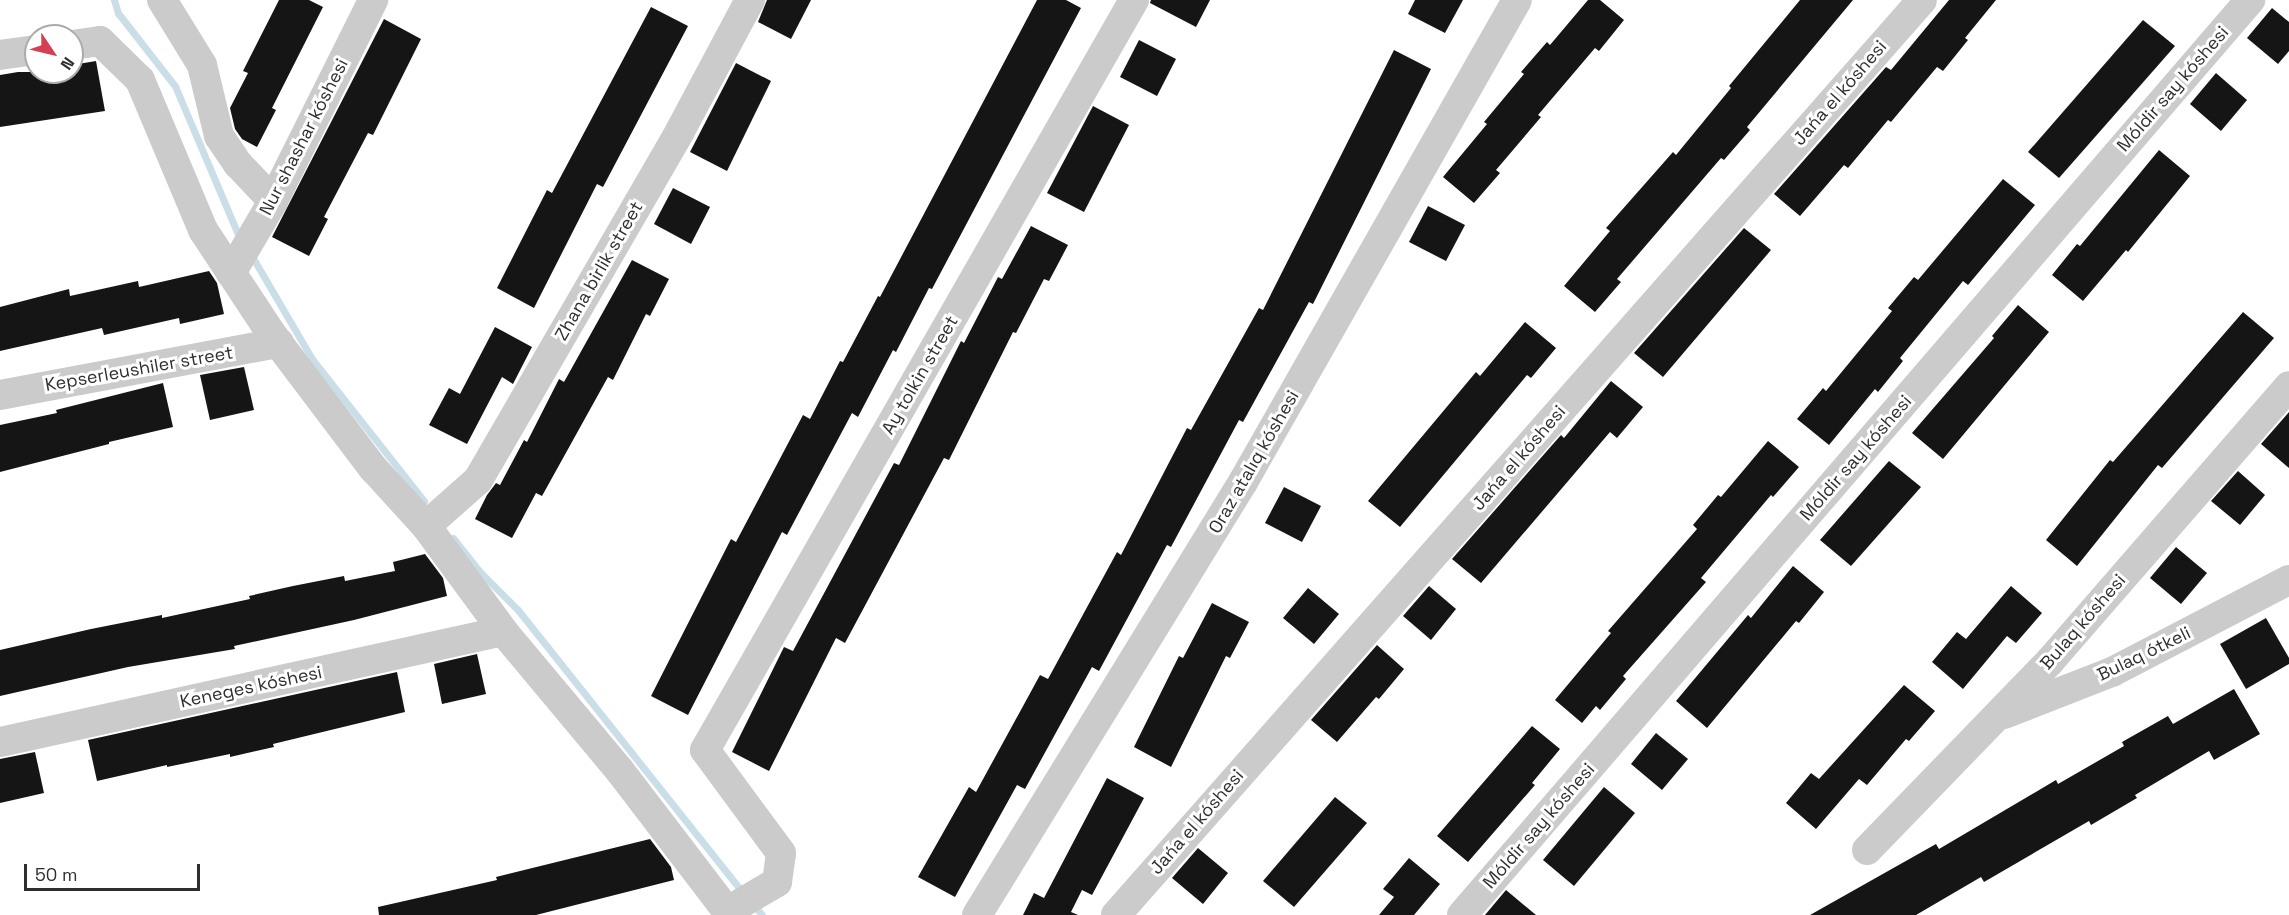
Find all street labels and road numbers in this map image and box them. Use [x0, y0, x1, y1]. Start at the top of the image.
street label: Móldir say kóshesi [2113, 22, 2233, 156]
street label: Jańa el kóshesi [1789, 36, 1891, 150]
street label: Nur shashar kóshesi [255, 55, 353, 219]
street label: Zhana birlik street [550, 198, 648, 344]
street label: Ay tolkin street [877, 312, 963, 438]
street label: Kepserleushiler street [43, 342, 235, 396]
street label: Oraz atalıq kóshesi [1204, 387, 1304, 537]
street label: Móldir say kóshesi [1796, 391, 1916, 525]
street label: Jańa el kóshesi [1468, 401, 1570, 515]
street label: Bulaq kóshesi [2036, 570, 2130, 674]
street label: Bulaq ótkeli [2094, 622, 2194, 686]
street label: Keneges kóshesi [178, 661, 324, 713]
street label: Móldir say kóshesi [1479, 759, 1599, 893]
street label: Jańa el kóshesi [1146, 765, 1248, 879]

